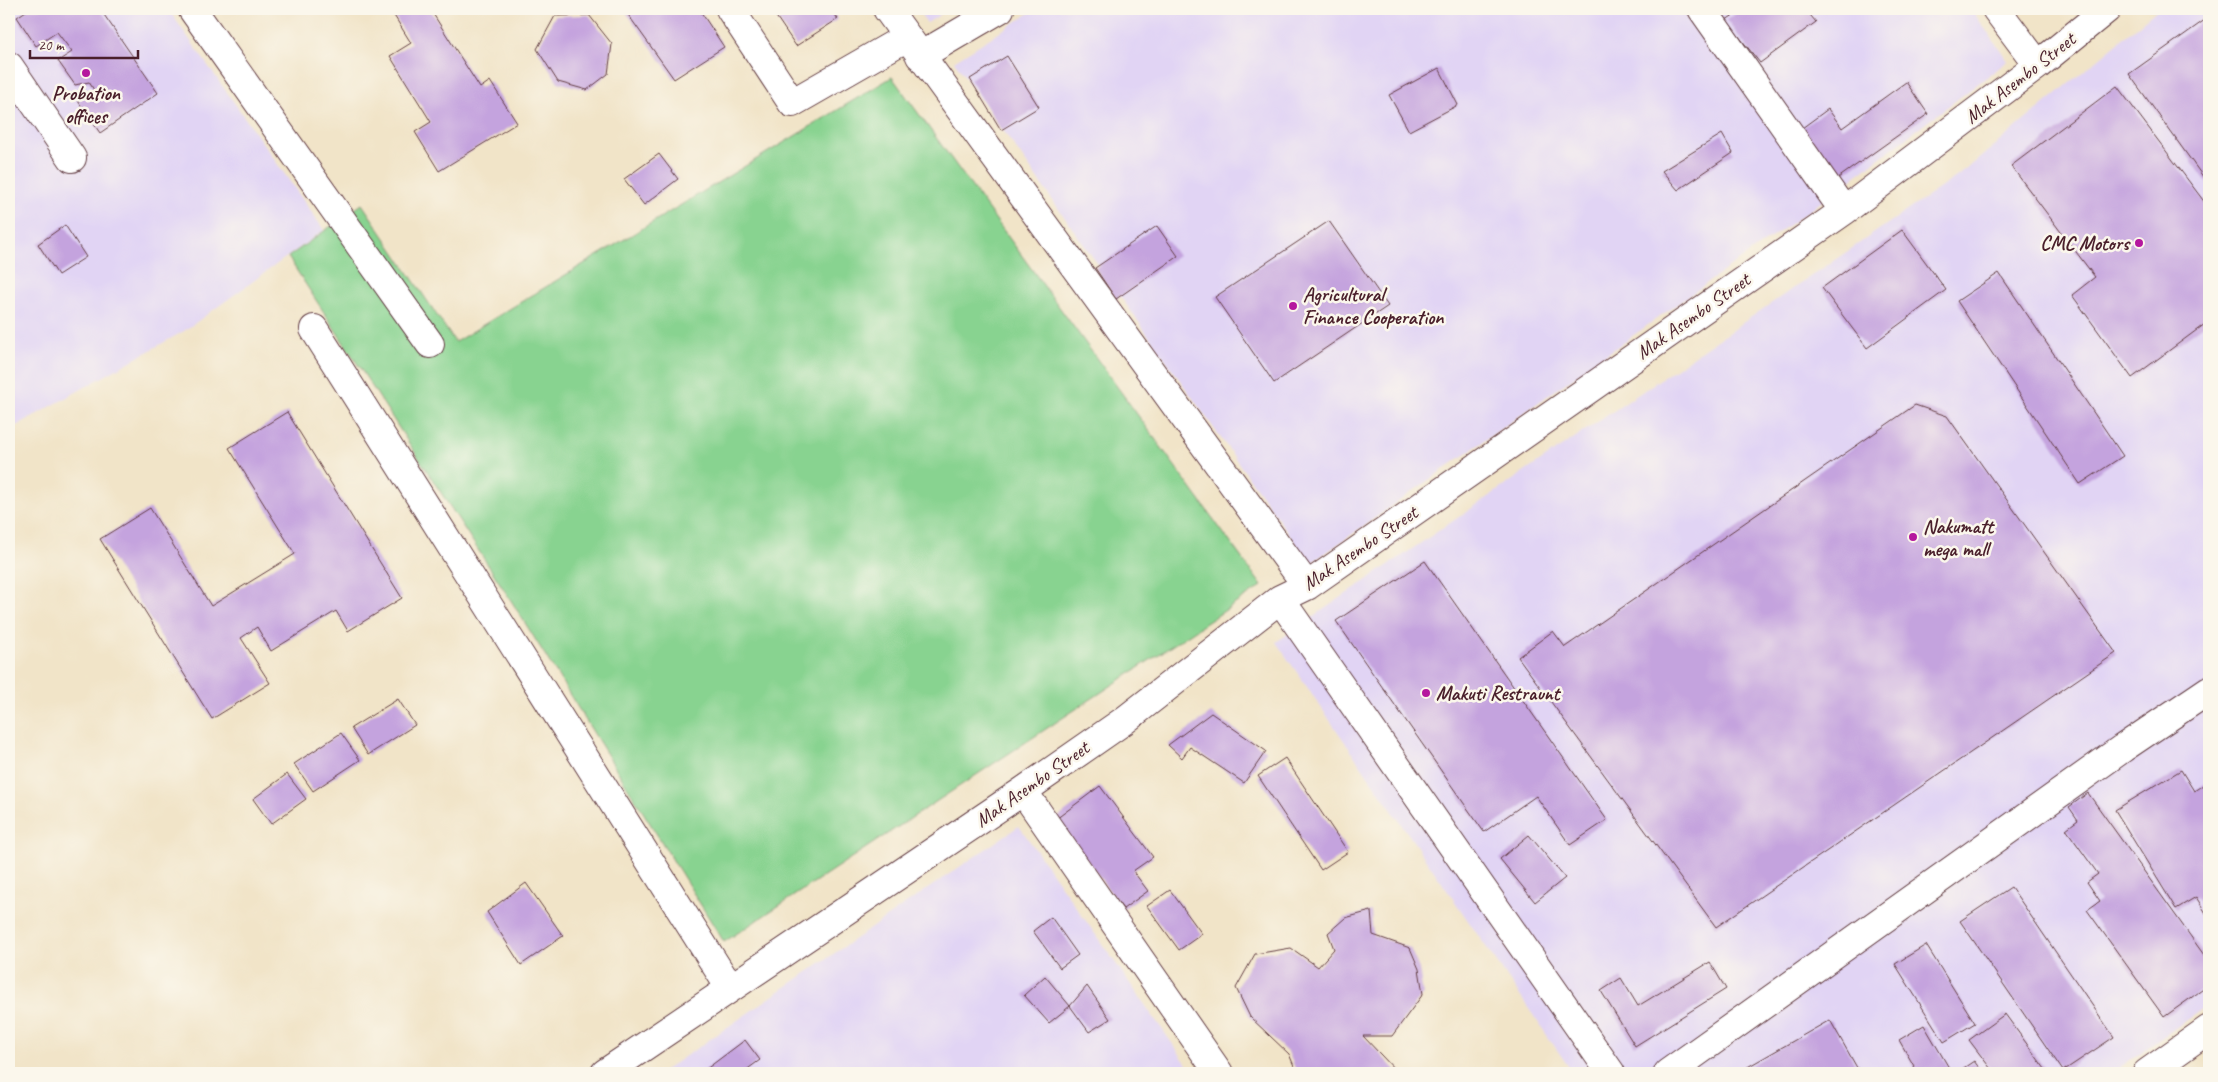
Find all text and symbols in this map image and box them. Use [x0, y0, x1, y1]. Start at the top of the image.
street label: Mak Asembo Street [1960, 26, 2082, 129]
scale bar [30, 28, 138, 60]
text: 20 m [38, 36, 65, 55]
marker: Probation offices [80, 67, 92, 79]
place label: Probation offices [52, 81, 121, 129]
place label: CMC Motors [2040, 231, 2131, 256]
marker: CMC Motors [2133, 237, 2145, 249]
street label: Mak Asembo Street [1631, 266, 1757, 365]
place label: Agricultural Finance Cooperation [1303, 282, 1444, 330]
marker: Agricultural Finance Cooperation [1287, 300, 1299, 312]
street label: Mak Asembo Street [1298, 499, 1424, 596]
place label: Nakumatt mega mall [1923, 514, 1995, 562]
marker: Nakumatt mega mall [1907, 531, 1919, 543]
place label: Makuti Restraunt [1436, 681, 1562, 706]
marker: Makuti Restraunt [1420, 687, 1432, 699]
street label: Mak Asembo Street [970, 734, 1096, 833]

